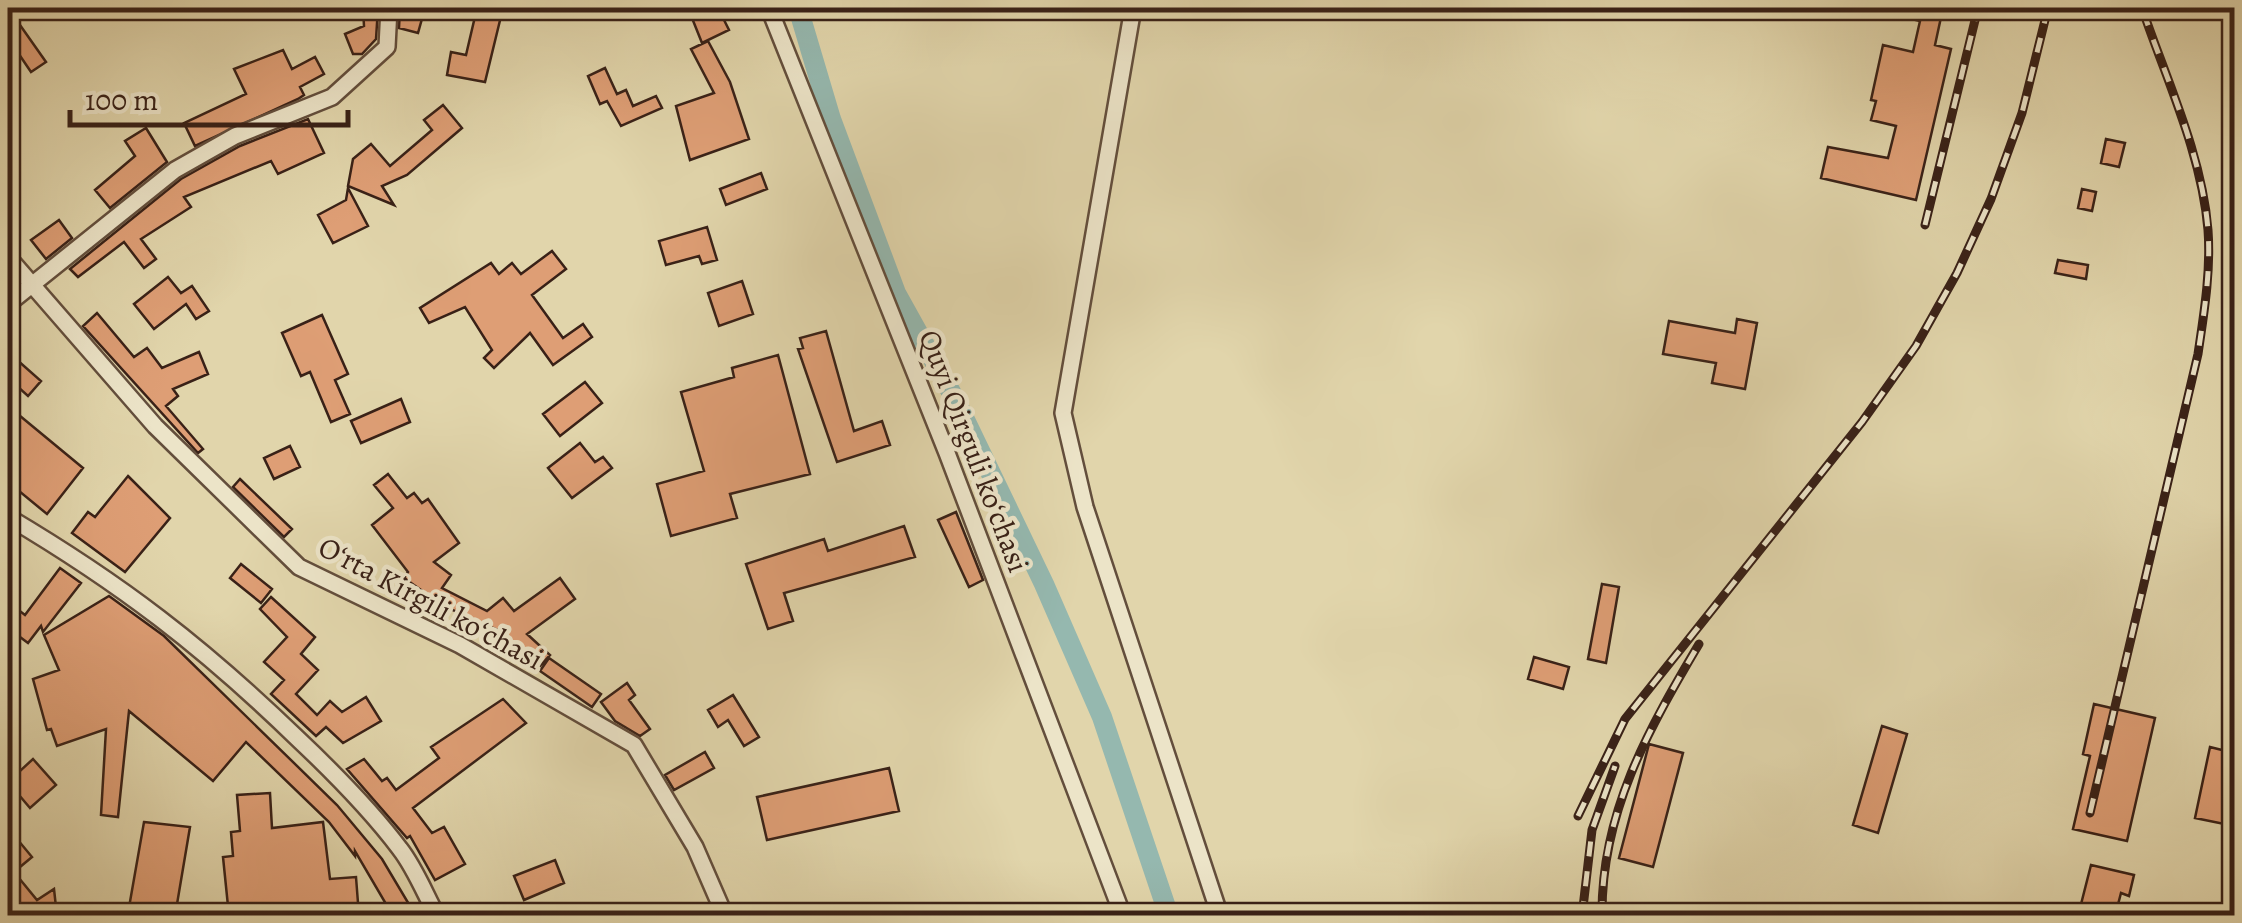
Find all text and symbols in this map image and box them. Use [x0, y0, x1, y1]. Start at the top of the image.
scale bar [70, 65, 348, 127]
text: 100 m [85, 80, 158, 120]
street label: Quyi Qirguli koʻchasi [909, 324, 1039, 578]
street label: Oʻrta Kirgili koʻchasi [312, 527, 550, 679]

